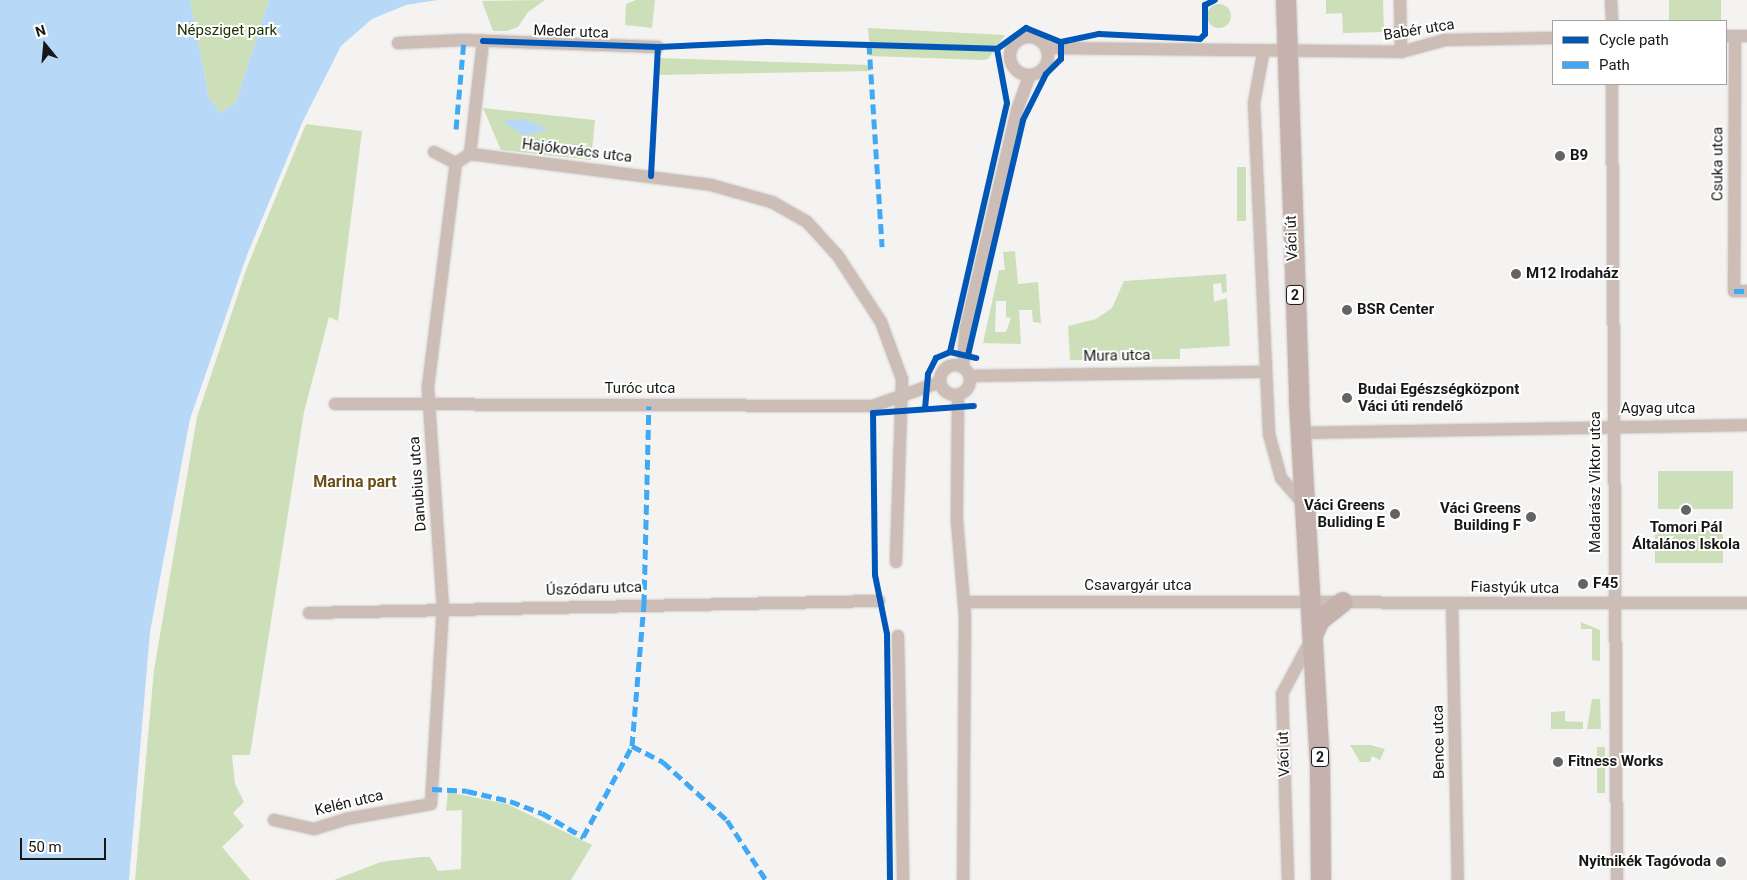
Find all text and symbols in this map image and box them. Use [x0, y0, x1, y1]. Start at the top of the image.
street label: Babér utca [1382, 15, 1456, 45]
north arrow [20, 20, 70, 70]
legend [1552, 20, 1727, 85]
text: N [34, 22, 48, 40]
park label: Népsziget park [177, 22, 277, 40]
street label: Meder utca [533, 22, 609, 42]
text: Cycle path [1599, 31, 1669, 49]
text: Path [1599, 56, 1630, 74]
street label: Csuka utca [1709, 127, 1727, 201]
street label: Hajókovács utca [521, 135, 633, 167]
place label: B9 [1570, 147, 1588, 165]
marker: B9 [1554, 150, 1566, 162]
street label: Váci út [1282, 215, 1302, 261]
place label: M12 Irodaház [1526, 265, 1619, 283]
marker: M12 Irodaház [1510, 268, 1522, 280]
road number: 2 [1285, 284, 1305, 306]
place label: BSR Center [1357, 301, 1434, 319]
marker: BSR Center [1341, 304, 1353, 316]
street label: Mura utca [1083, 346, 1151, 366]
street label: Turóc utca [605, 380, 675, 398]
place label: Budai Egészségközpont Váci úti rendelő [1358, 380, 1519, 415]
marker: Budai Egészségközpont Váci úti rendelő [1340, 391, 1354, 405]
street label: Agyag utca [1621, 400, 1695, 418]
street label: Madarász Viktor utca [1587, 411, 1605, 553]
street label: Danubius utca [406, 436, 430, 532]
district label: Marina part [313, 472, 397, 492]
place label: Váci Greens Buliding E [1304, 496, 1385, 531]
place label: Váci Greens Building F [1440, 499, 1521, 534]
marker: Tomori Pál Általános Iskola [1680, 504, 1692, 516]
marker: Váci Greens Buliding E [1389, 508, 1401, 520]
marker: Váci Greens Building F [1525, 511, 1537, 523]
place label: Tomori Pál Általános Iskola [1632, 518, 1740, 553]
place label: F45 [1593, 575, 1618, 593]
street label: Csavargyár utca [1084, 577, 1192, 595]
street label: Úszódaru utca [546, 578, 642, 600]
street label: Fiastyúk utca [1471, 578, 1559, 598]
marker: F45 [1577, 578, 1589, 590]
street label: Bence utca [1429, 705, 1449, 779]
street label: Váci út [1274, 731, 1294, 777]
road number: 2 [1310, 746, 1330, 769]
place label: Fitness Works [1568, 753, 1664, 771]
marker: Fitness Works [1552, 756, 1564, 768]
street label: Kelén utca [313, 786, 385, 820]
scale bar [22, 828, 109, 860]
text: 50 m [28, 838, 62, 856]
place label: Nyitnikék Tagóvoda [1578, 853, 1711, 871]
marker: Nyitnikék Tagóvoda [1715, 856, 1727, 868]

